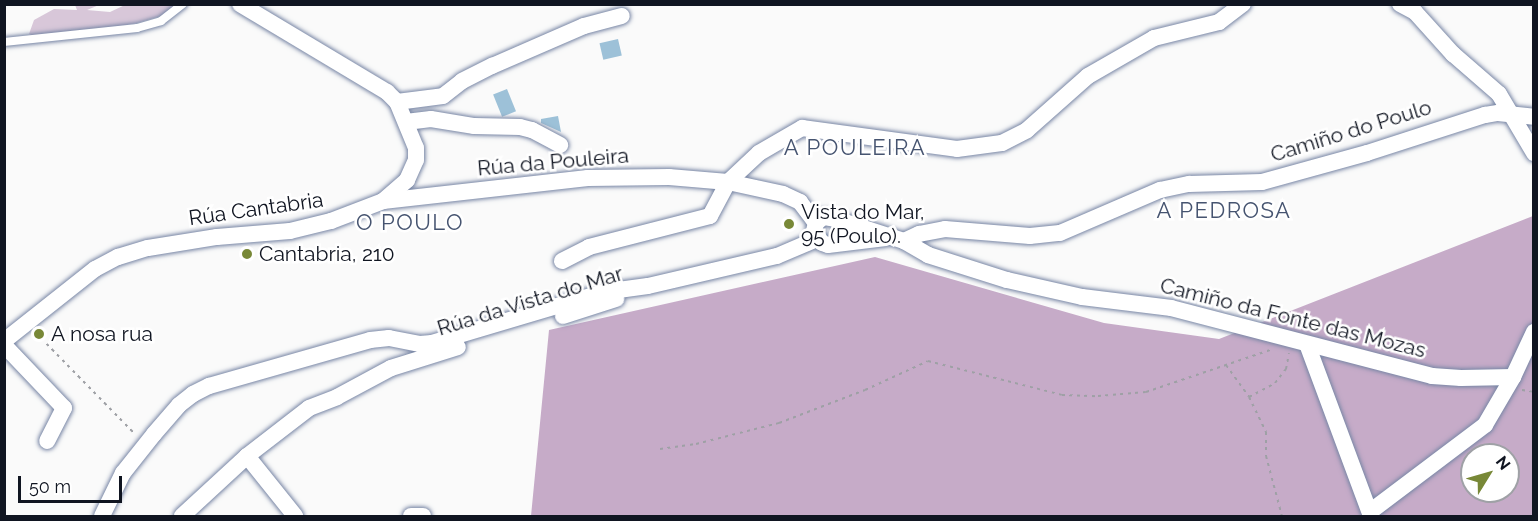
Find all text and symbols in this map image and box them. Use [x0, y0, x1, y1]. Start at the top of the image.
street label: Camiño do Poulo [1268, 95, 1434, 167]
district label: A POULEIRA [783, 135, 927, 161]
street label: Rúa da Pouleira [476, 143, 630, 181]
street label: Rúa Cantabria [187, 187, 325, 231]
district label: A PEDROSA [1156, 198, 1292, 224]
place label: Vista do Mar, 95 (Poulo). [801, 199, 925, 249]
district label: O POULO [356, 210, 464, 236]
marker: Vista do Mar, 95 (Poulo). [782, 217, 796, 231]
place label: Cantabria, 210 [259, 241, 395, 267]
marker: Cantabria, 210 [240, 247, 254, 261]
street label: Rúa da Vista do Mar [434, 261, 626, 341]
street label: Camiño da Fonte das Mozas [1158, 273, 1428, 363]
place label: A nosa rua [51, 321, 154, 347]
marker: A nosa rua [32, 327, 46, 341]
north arrow [1460, 443, 1520, 503]
text: N [1492, 452, 1514, 474]
scale bar [21, 464, 124, 502]
text: 50 m [29, 476, 71, 497]

